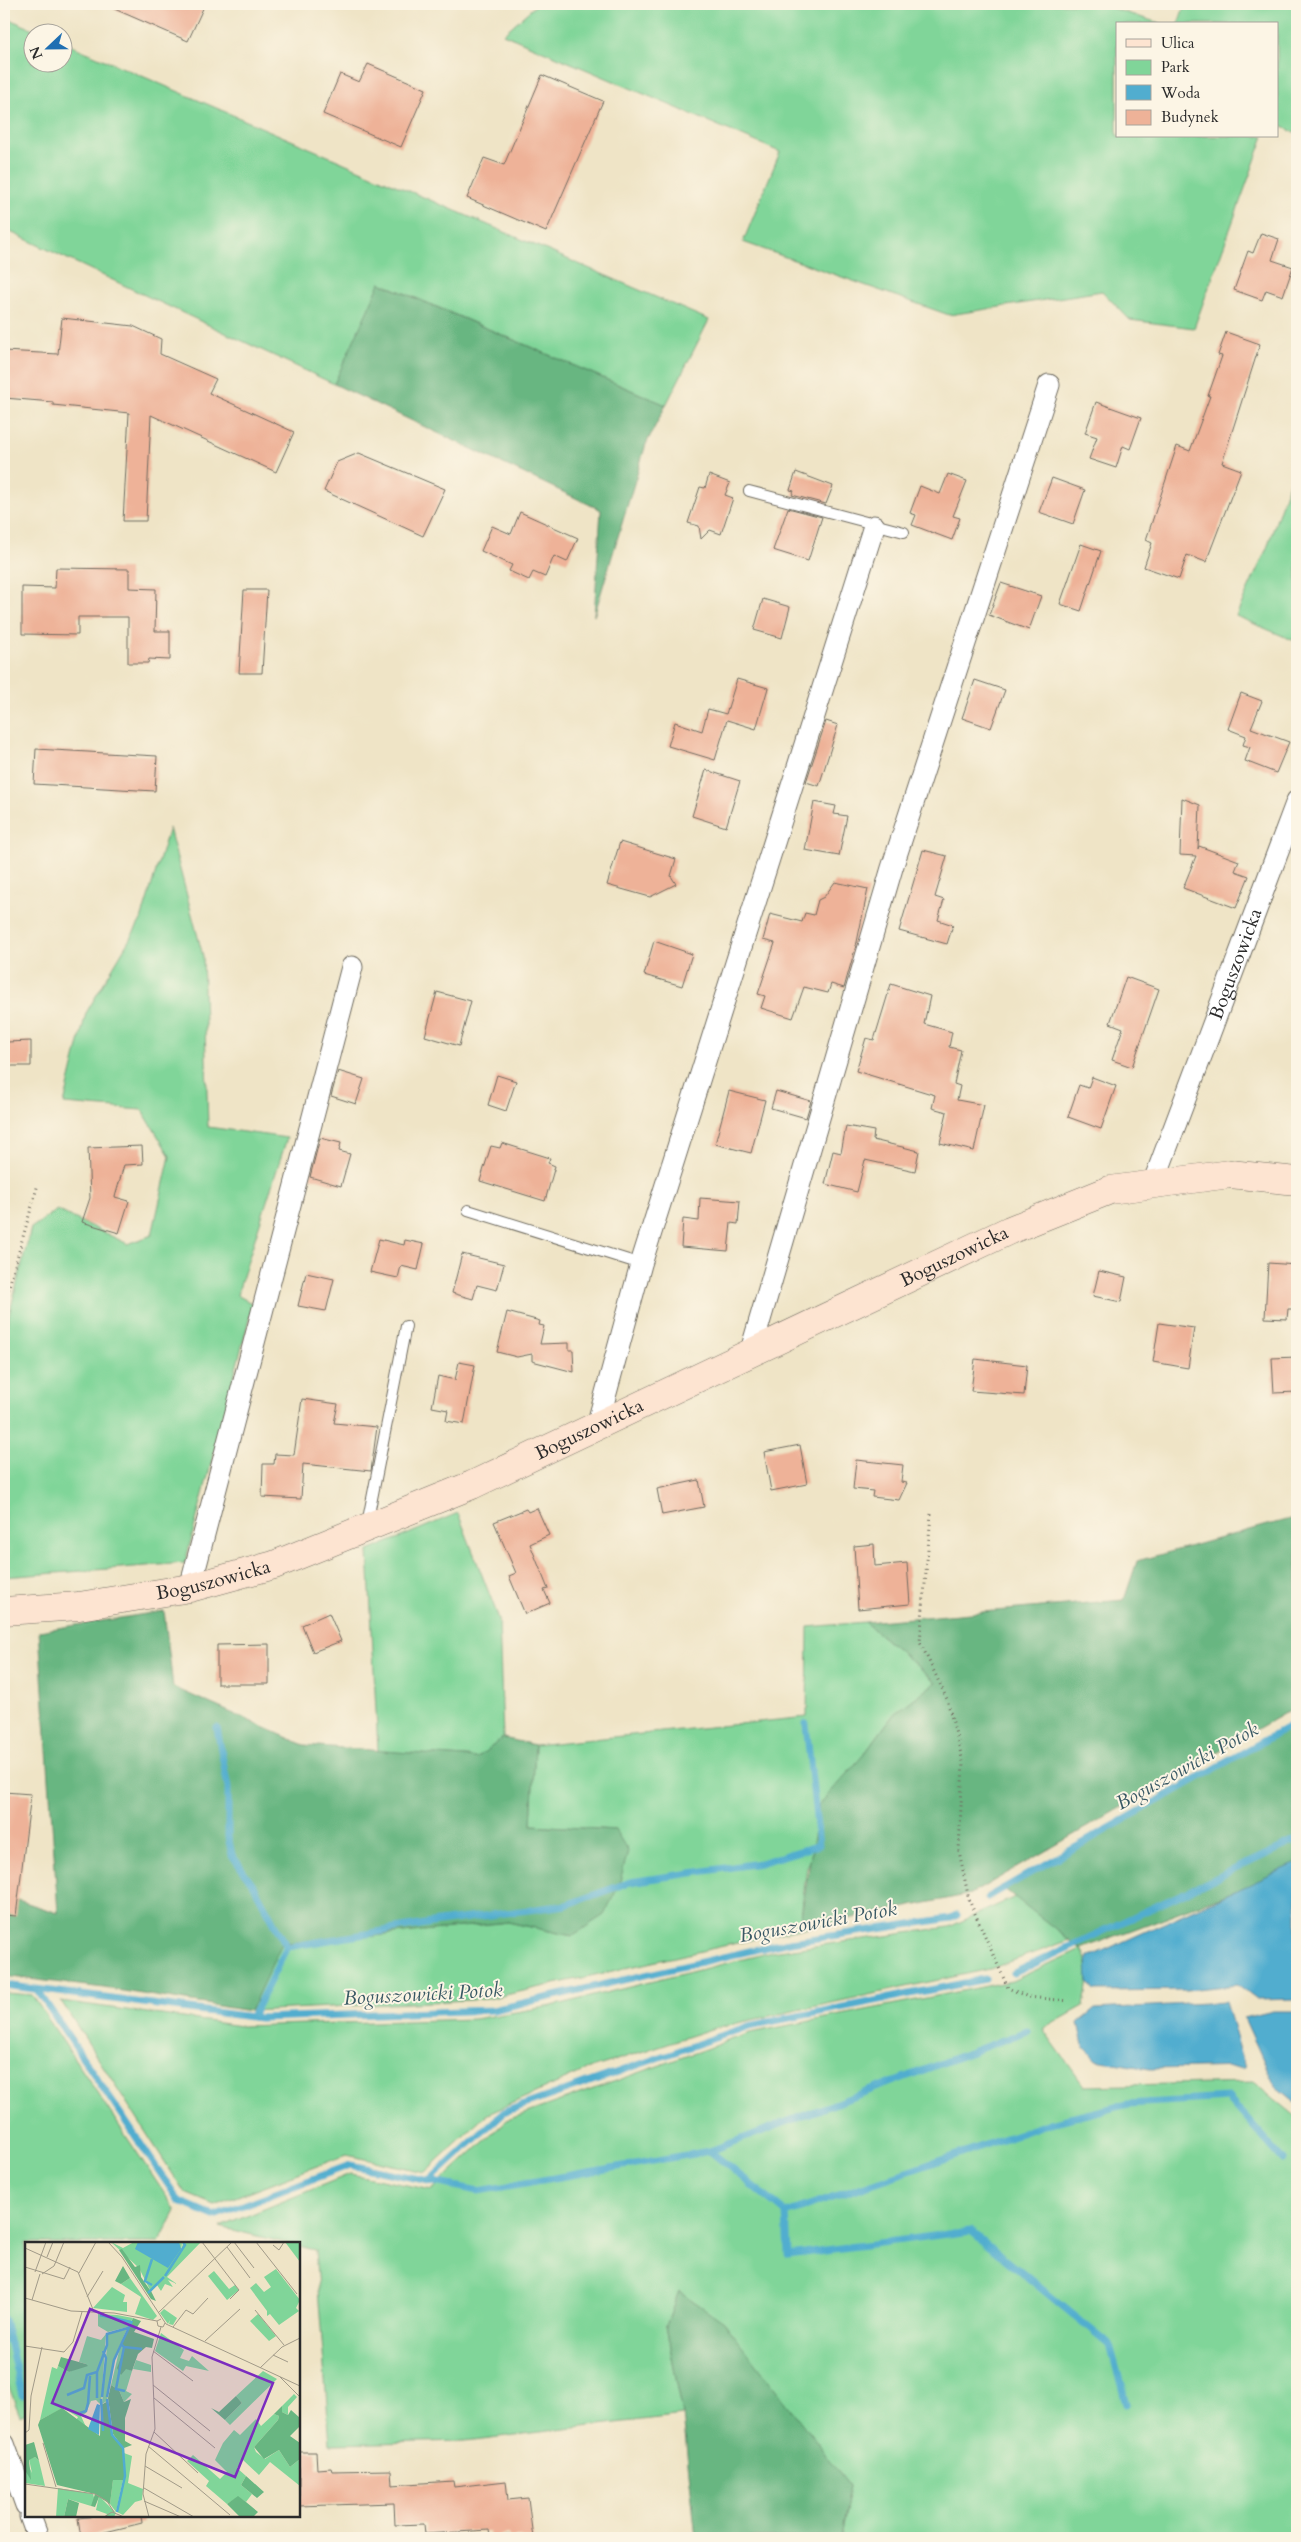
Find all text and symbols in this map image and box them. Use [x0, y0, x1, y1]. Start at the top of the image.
north arrow [22, 22, 72, 72]
legend [1116, 22, 1278, 138]
text: Ulica [1161, 33, 1195, 53]
text: N [25, 43, 47, 62]
text: Park [1161, 57, 1190, 77]
text: Woda [1160, 83, 1201, 103]
text: Budynek [1161, 107, 1219, 127]
street label: Boguszowicka [1203, 905, 1268, 1023]
street label: Boguszowicka [896, 1220, 1013, 1293]
street label: Boguszowicka [531, 1393, 648, 1466]
street label: Boguszowicka [154, 1554, 273, 1606]
water label: Boguszowicki Potok [1111, 1715, 1263, 1816]
water label: Boguszowicki Potok [737, 1895, 899, 1949]
water label: Boguszowicki Potok [343, 1976, 503, 2012]
inset map [25, 2242, 300, 2517]

